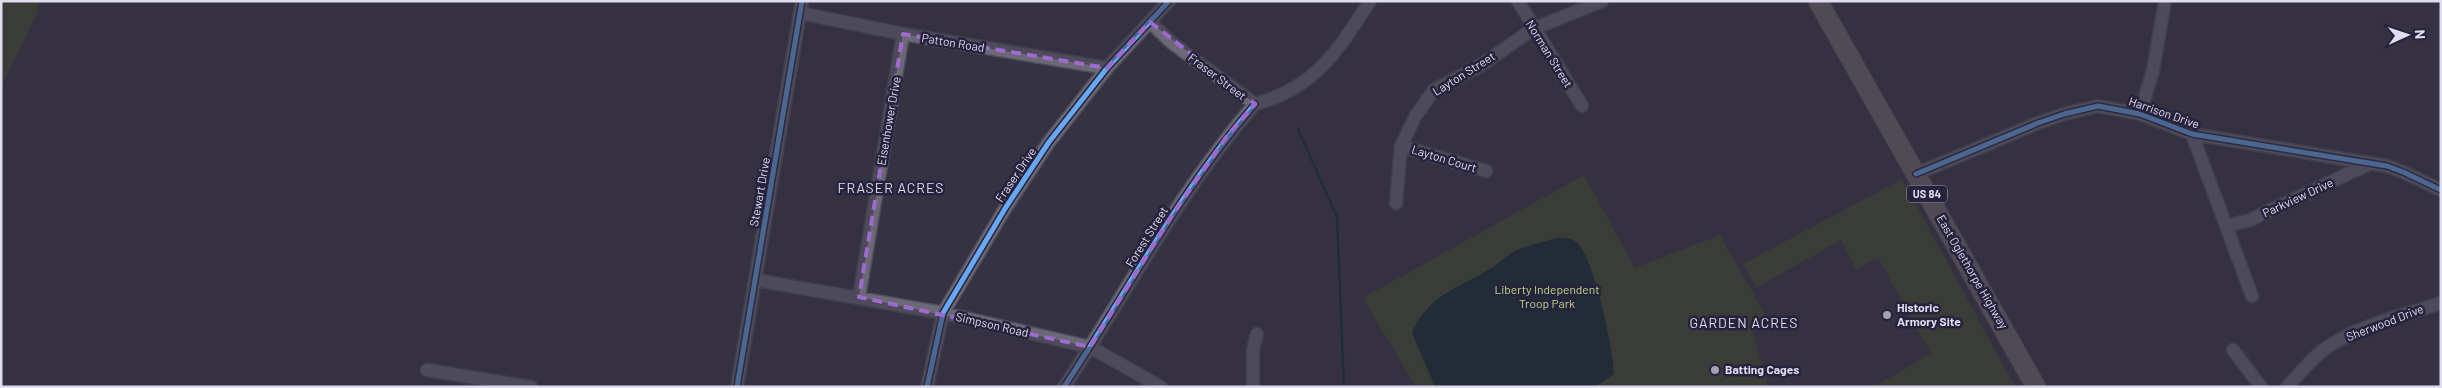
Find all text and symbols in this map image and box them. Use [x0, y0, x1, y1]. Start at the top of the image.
north arrow [2382, 10, 2432, 60]
street label: Norman Street [1524, 17, 1576, 90]
text: N [2412, 29, 2429, 39]
street label: Patton Road [921, 30, 986, 54]
street label: Layton Street [1430, 48, 1497, 98]
street label: Fraser Street [1186, 50, 1249, 103]
street label: Eisenhower Drive [873, 75, 903, 166]
street label: Harrison Drive [2127, 93, 2201, 131]
street label: Layton Court [1410, 142, 1478, 175]
street label: Fraser Drive [992, 144, 1039, 204]
street label: Stewart Drive [746, 156, 772, 228]
street label: Parkview Drive [2260, 175, 2335, 220]
district label: FRASER ACRES [837, 179, 945, 196]
road number: US 84 [1907, 185, 1947, 202]
street label: Forest Street [1122, 204, 1170, 269]
street label: East Oglethorpe Highway [1934, 212, 2012, 331]
park label: Liberty Independent Troop Park [1494, 282, 1600, 310]
place label: Historic Armory Site [1897, 300, 1961, 328]
street label: Sherwood Drive [2344, 301, 2425, 343]
street label: Simpson Road [954, 309, 1030, 339]
marker: Historic Armory Site [1881, 309, 1893, 321]
district label: GARDEN ACRES [1689, 314, 1799, 331]
place label: Batting Cages [1725, 362, 1799, 376]
marker: Batting Cages [1709, 364, 1721, 376]

